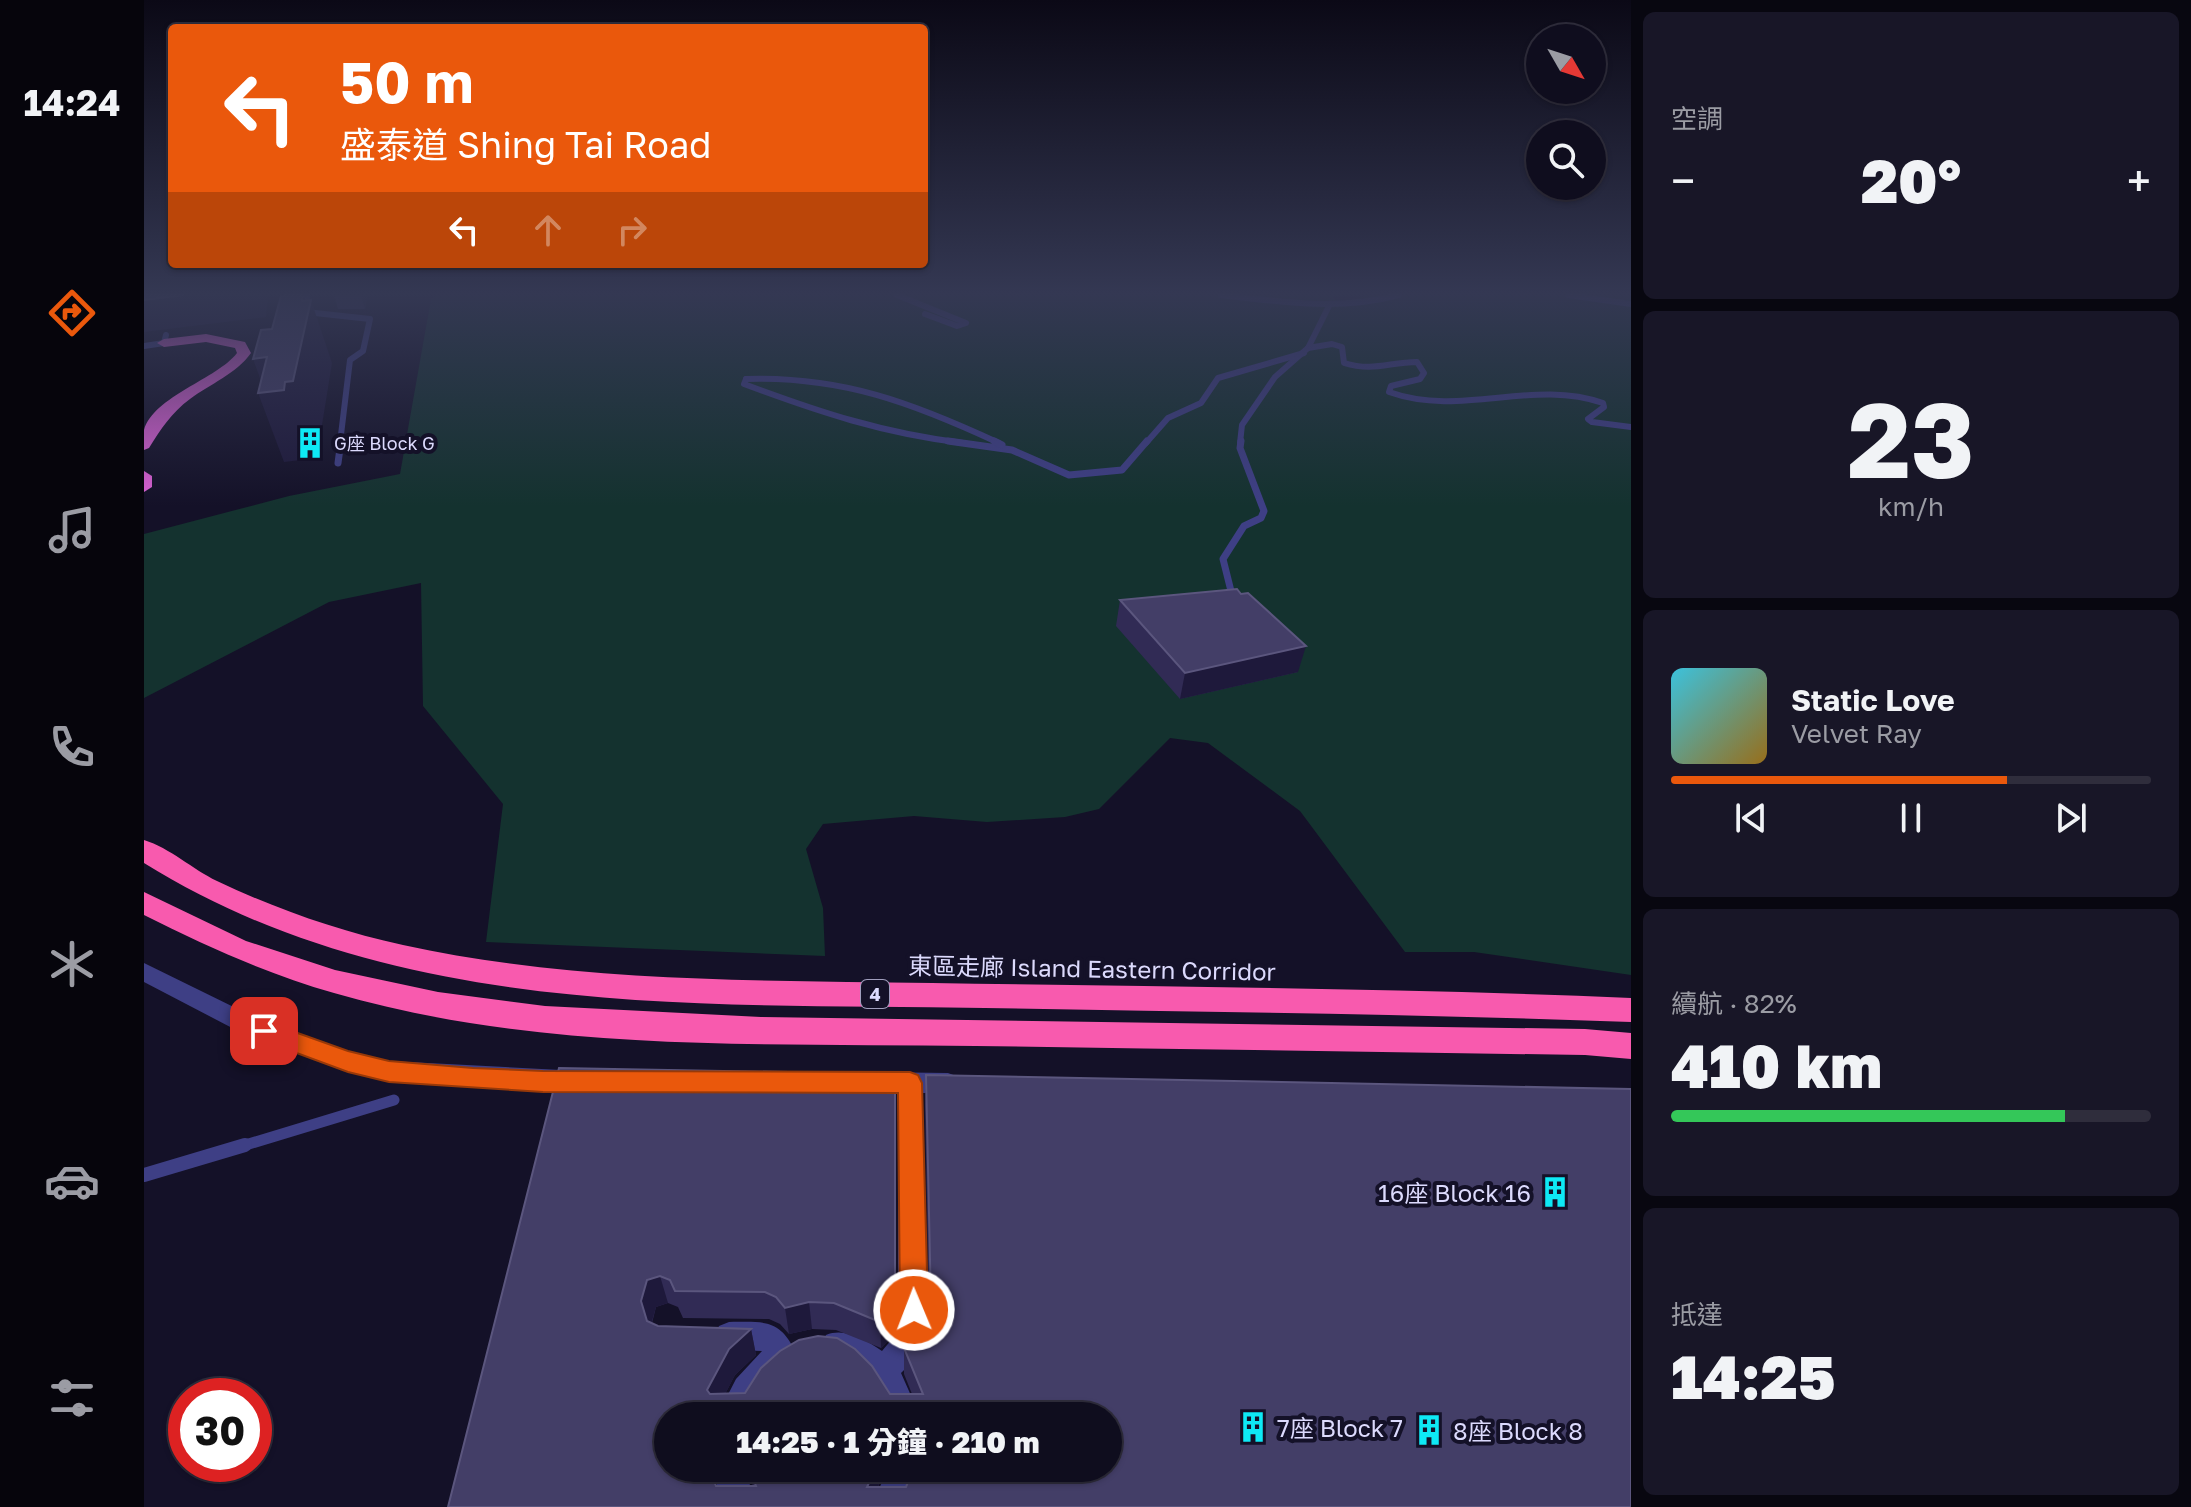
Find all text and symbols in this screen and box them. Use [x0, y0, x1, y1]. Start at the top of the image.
north arrow [1526, 24, 1606, 104]
map controls [1526, 24, 1606, 200]
text: 50 m [340, 48, 474, 115]
icon: left [208, 56, 312, 160]
text: 14:24 [23, 81, 121, 124]
text: 空調 [1671, 103, 1723, 134]
button: search [1526, 120, 1606, 200]
text: 盛泰道 Shing Tai Road [340, 123, 711, 166]
text: 20° [1861, 144, 1961, 216]
text: − [1671, 154, 1695, 207]
text: + [2127, 154, 2151, 207]
icon: left [442, 208, 486, 252]
icon: ahead [526, 208, 570, 252]
icon: right [610, 208, 654, 252]
icon: directions [44, 285, 100, 341]
text: 23 [1848, 376, 1974, 501]
building icon: G座 Block G [293, 426, 327, 460]
place label: G座 Block G [334, 432, 435, 454]
text: km/h [1878, 491, 1944, 522]
icon: music [44, 502, 100, 558]
text: Static Love [1791, 682, 1955, 718]
text: Velvet Ray [1791, 718, 1922, 749]
icon: phone [44, 719, 100, 775]
icon: previous [1729, 796, 1773, 840]
icon: pause [1889, 796, 1933, 840]
icon: next [2049, 796, 2093, 840]
icon: climate [44, 936, 100, 992]
street label: 東區走廊 Island Eastern Corridor [908, 950, 1276, 986]
road number: 4 [861, 980, 889, 1008]
text: 續航 · 82% [1671, 988, 1797, 1019]
pin [230, 997, 298, 1065]
icon: arrive [242, 1009, 286, 1053]
text: 410 km [1671, 1029, 1882, 1101]
icon: car [44, 1153, 100, 1209]
building icon: 16座 Block 16 [1538, 1175, 1572, 1209]
place label: 16座 Block 16 [1378, 1178, 1531, 1207]
position arrow [872, 1268, 956, 1352]
text: 抵達 [1671, 1299, 1723, 1330]
text: 14:25 [1671, 1340, 1836, 1412]
icon: filters [44, 1370, 100, 1426]
speed limit sign: 30 [168, 1378, 272, 1482]
building icon: 7座 Block 7 [1236, 1410, 1270, 1444]
place label: 7座 Block 7 [1277, 1413, 1403, 1442]
building icon: 8座 Block 8 [1412, 1413, 1446, 1447]
place label: 8座 Block 8 [1453, 1416, 1583, 1445]
text: 14:25 · 1 分鐘 · 210 m [736, 1424, 1040, 1460]

